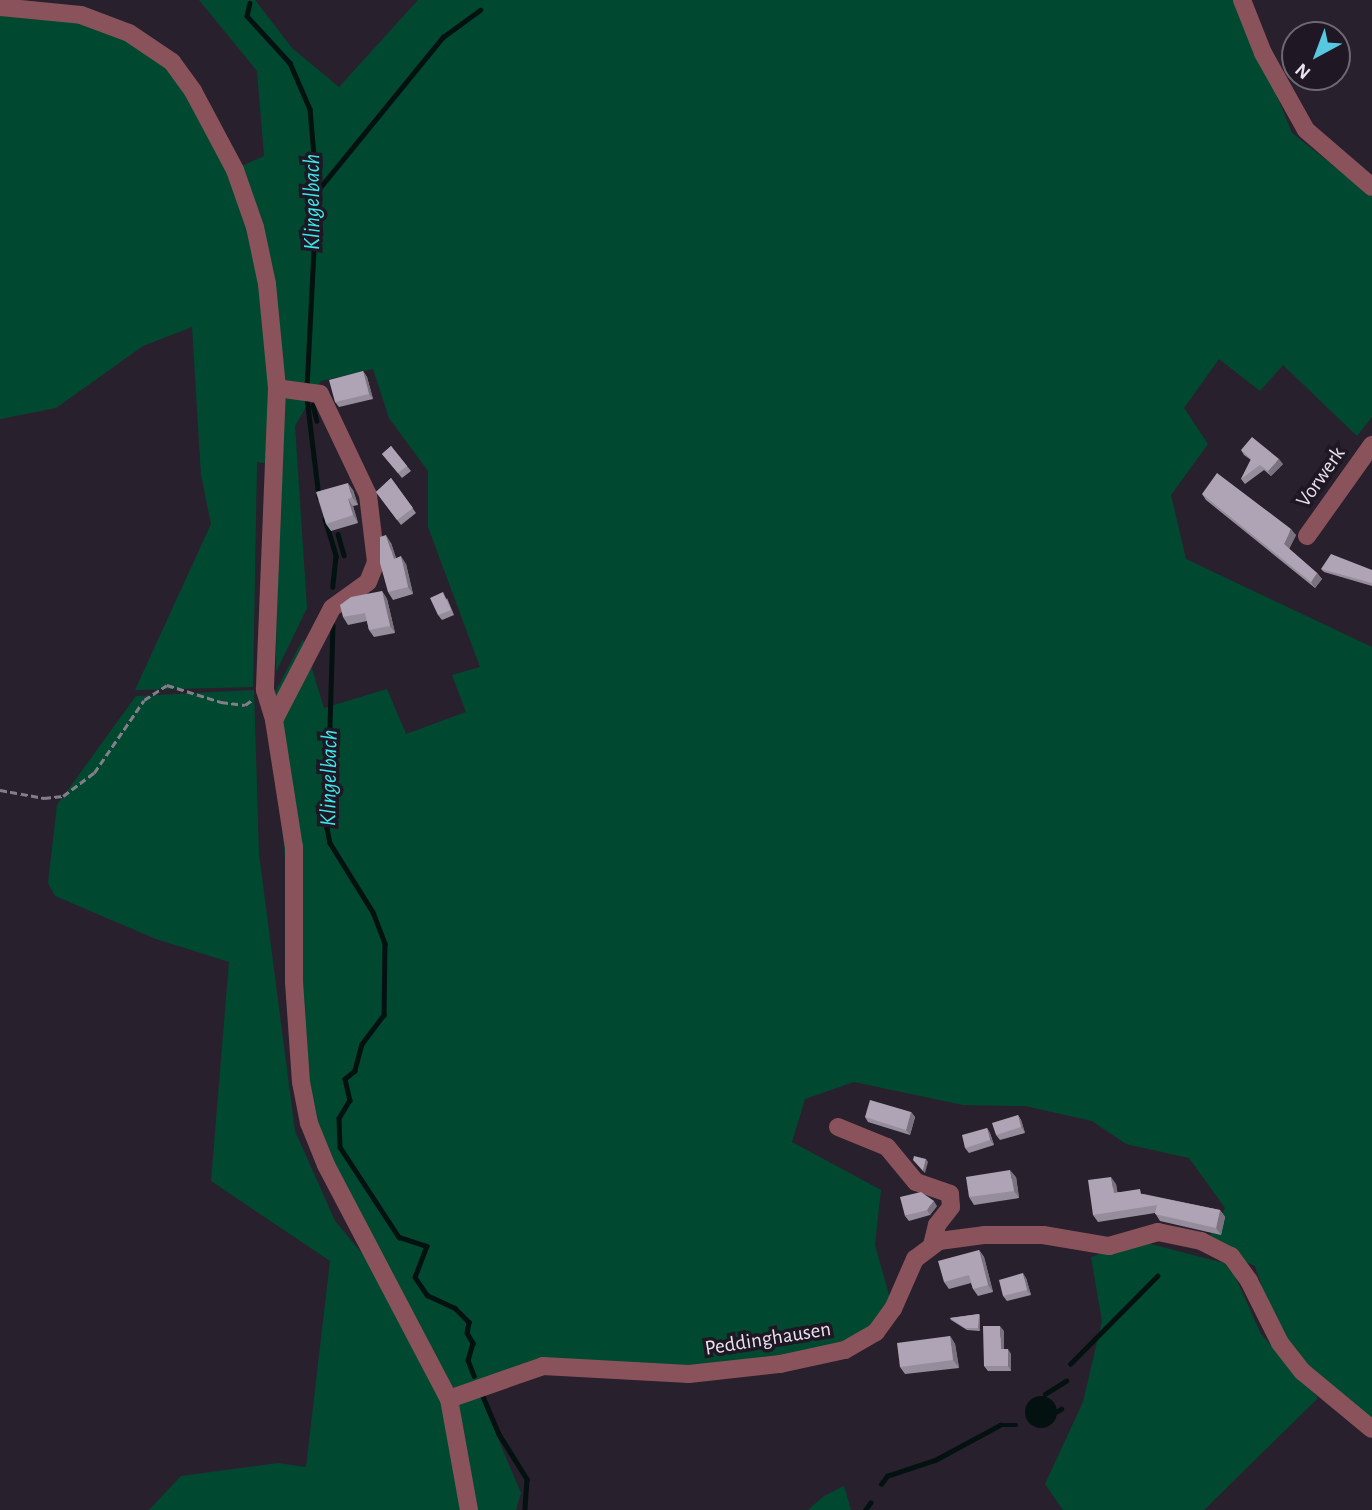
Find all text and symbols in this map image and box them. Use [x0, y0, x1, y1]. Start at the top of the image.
north arrow [1281, 21, 1351, 91]
text: N [1292, 59, 1314, 82]
water label: Klingelbach [299, 154, 327, 250]
street label: Vorwerk [1291, 442, 1351, 512]
water label: Klingelbach [315, 729, 345, 827]
street label: Peddinghausen [703, 1317, 833, 1361]

